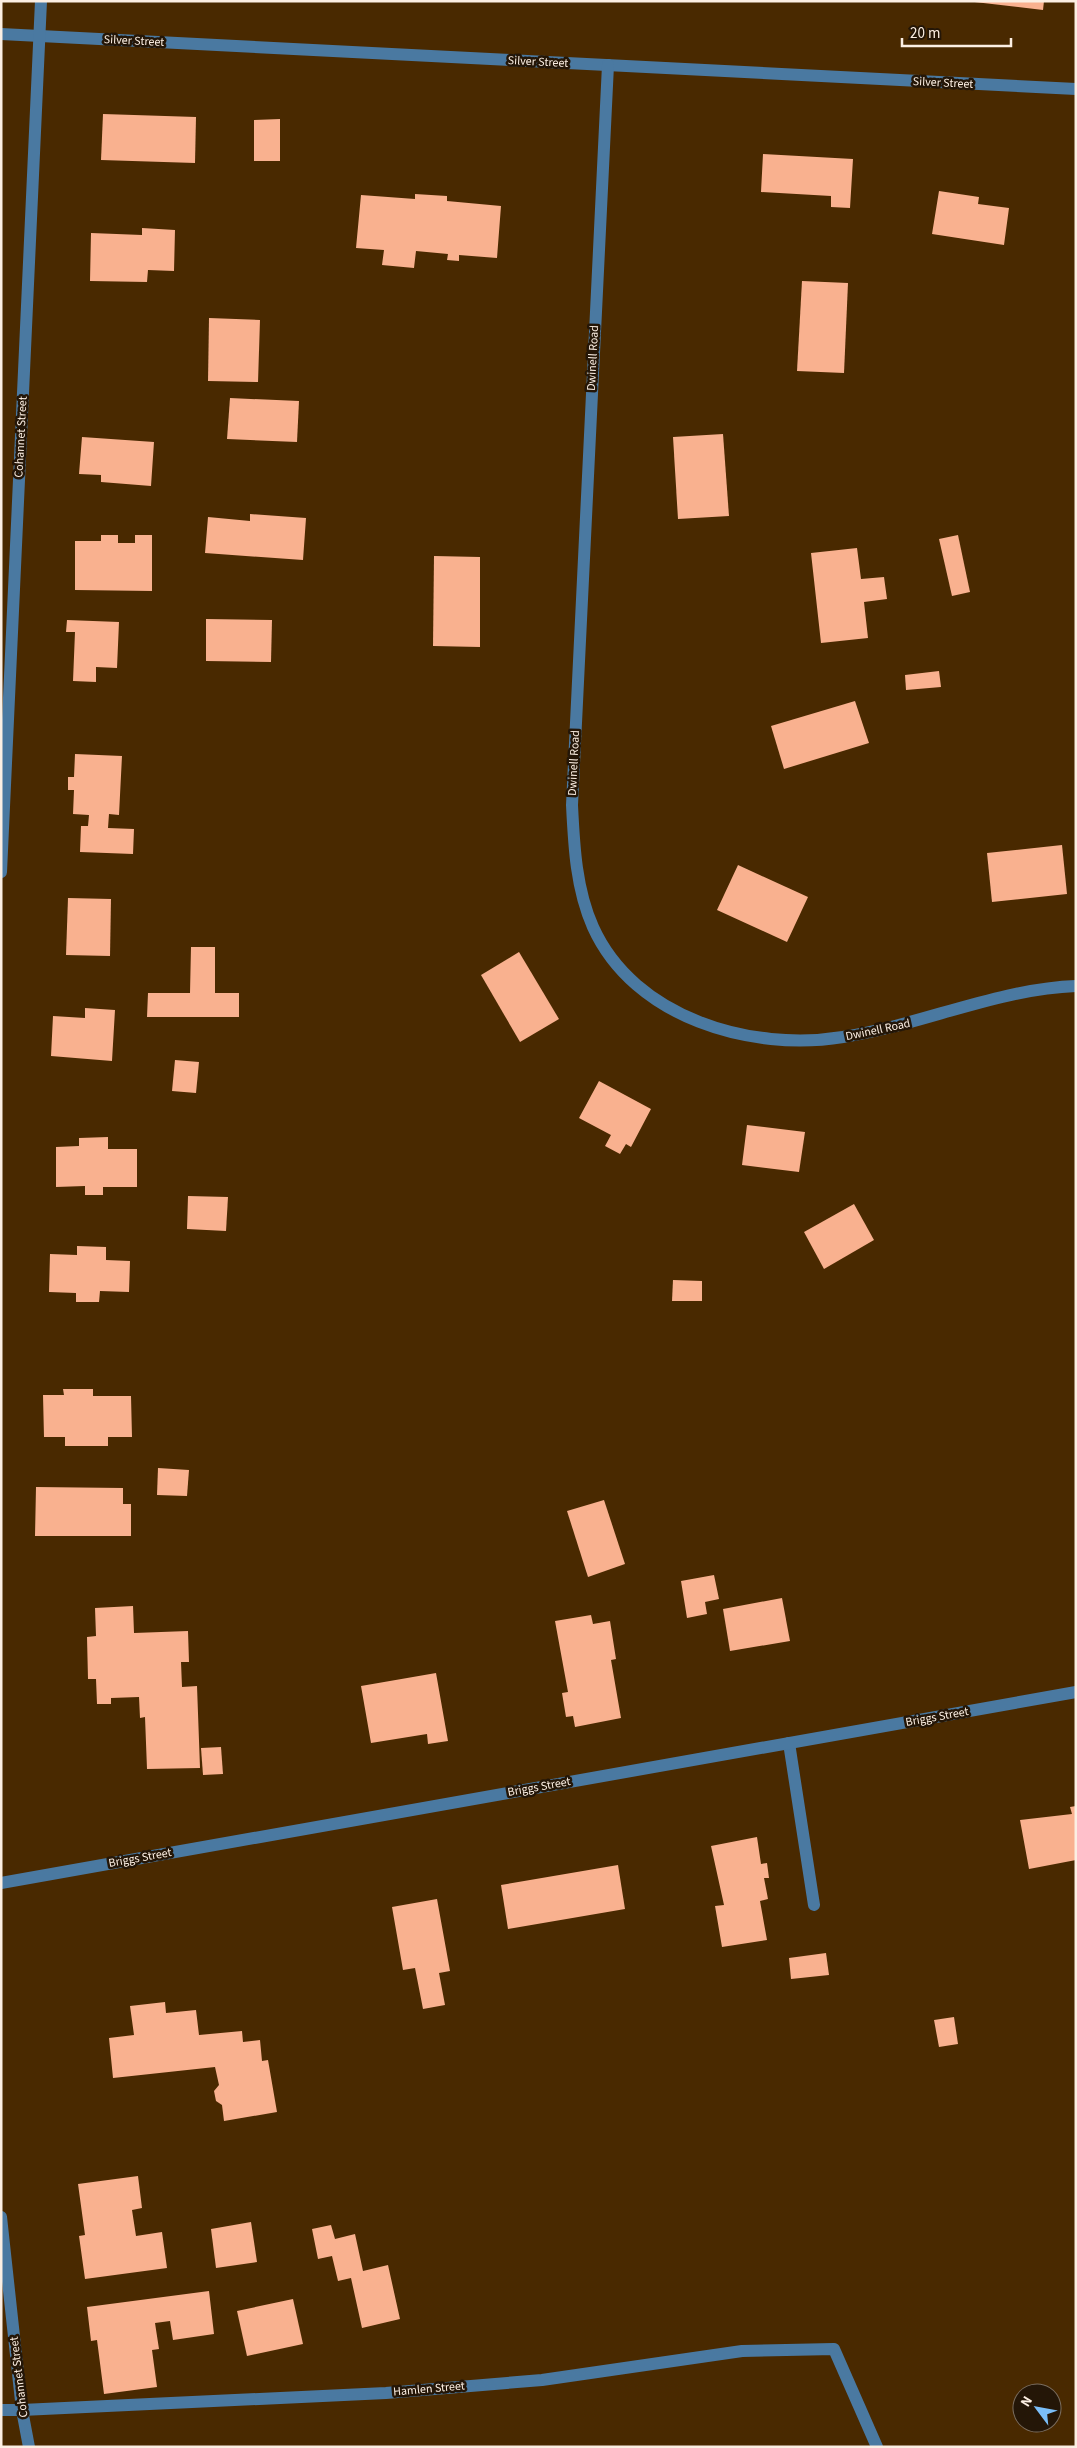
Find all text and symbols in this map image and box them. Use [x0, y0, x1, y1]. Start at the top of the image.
scale bar [902, 15, 1011, 47]
text: 20 m [910, 23, 940, 44]
street label: Silver Street [103, 31, 165, 51]
street label: Silver Street [507, 52, 569, 72]
street label: Silver Street [912, 73, 974, 93]
street label: Dwinell Road [583, 325, 603, 391]
street label: Cohannet Street [10, 396, 32, 478]
street label: Dwinell Road [564, 730, 584, 796]
street label: Dwinell Road [844, 1015, 912, 1045]
street label: Briggs Street [904, 1703, 970, 1731]
street label: Briggs Street [506, 1773, 572, 1801]
street label: Briggs Street [107, 1844, 173, 1872]
street label: Cohannet Street [6, 2336, 32, 2418]
street label: Hamlen Street [392, 2377, 466, 2401]
north arrow [1012, 2383, 1062, 2433]
text: N [1016, 2392, 1038, 2411]

